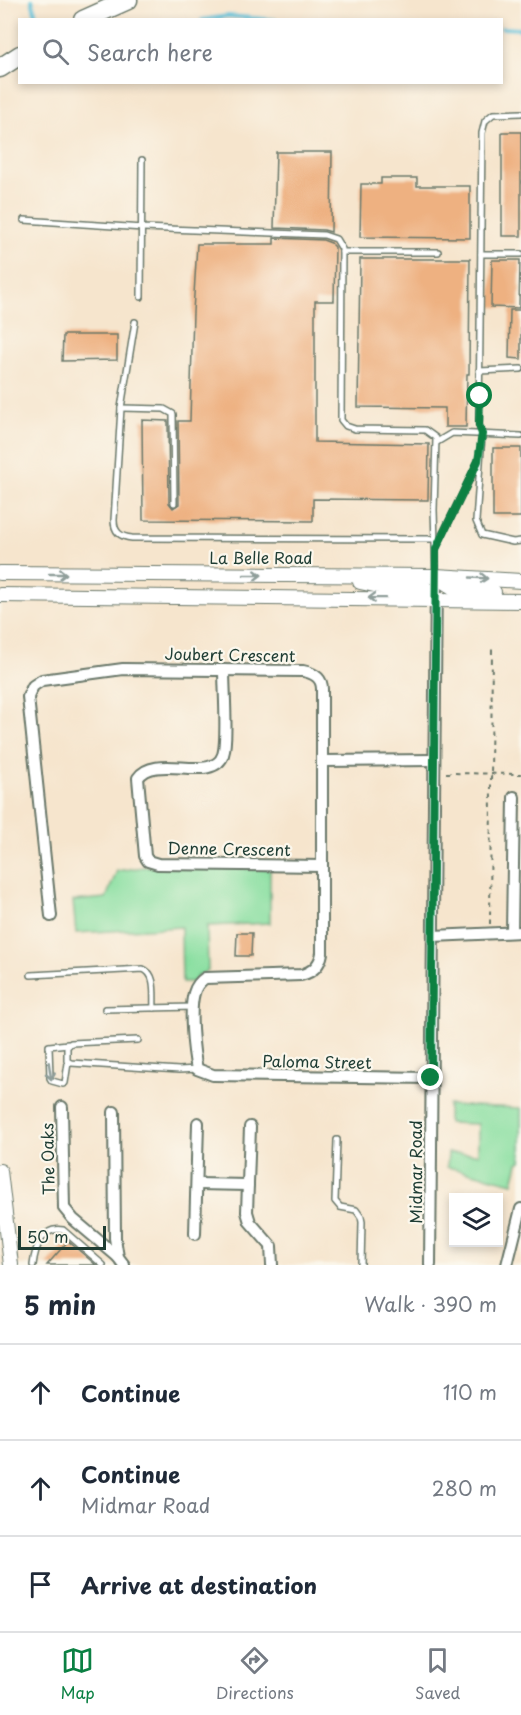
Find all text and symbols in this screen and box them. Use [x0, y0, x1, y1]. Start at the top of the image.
search box [18, 18, 503, 84]
icon: search [39, 35, 72, 68]
text: Search here [87, 35, 213, 68]
route start [466, 382, 492, 408]
street label: La Belle Road [209, 545, 313, 569]
one-way arrow [48, 568, 68, 580]
one-way arrow [243, 569, 263, 581]
one-way arrow [468, 573, 488, 584]
one-way arrow [368, 592, 388, 604]
street label: Joubert Crescent [164, 641, 296, 667]
street label: Denne Crescent [167, 835, 291, 861]
street label: Paloma Street [262, 1048, 372, 1074]
one-way arrow [45, 1061, 56, 1080]
route end [417, 1064, 443, 1090]
street label: Midmar Road [403, 1120, 427, 1224]
street label: The Oaks [34, 1123, 60, 1195]
map controls [449, 1193, 503, 1247]
button: layers [449, 1193, 503, 1247]
scale bar [18, 1223, 106, 1250]
text: 50 m [27, 1224, 68, 1248]
text: 5 min [24, 1285, 96, 1324]
text: Walk · 390 m [364, 1289, 497, 1319]
icon: ahead [24, 1376, 57, 1409]
text: Continue [81, 1376, 180, 1409]
text: 110 m [443, 1377, 497, 1407]
text: Continue [81, 1457, 180, 1490]
icon: ahead [24, 1472, 57, 1505]
text: 280 m [432, 1473, 497, 1503]
text: Midmar Road [81, 1490, 210, 1520]
icon: arrive [24, 1568, 57, 1601]
text: Arrive at destination [81, 1568, 317, 1601]
tab: Map [61, 1644, 95, 1704]
tab: Directions [216, 1644, 294, 1704]
tab: Saved [415, 1644, 460, 1704]

